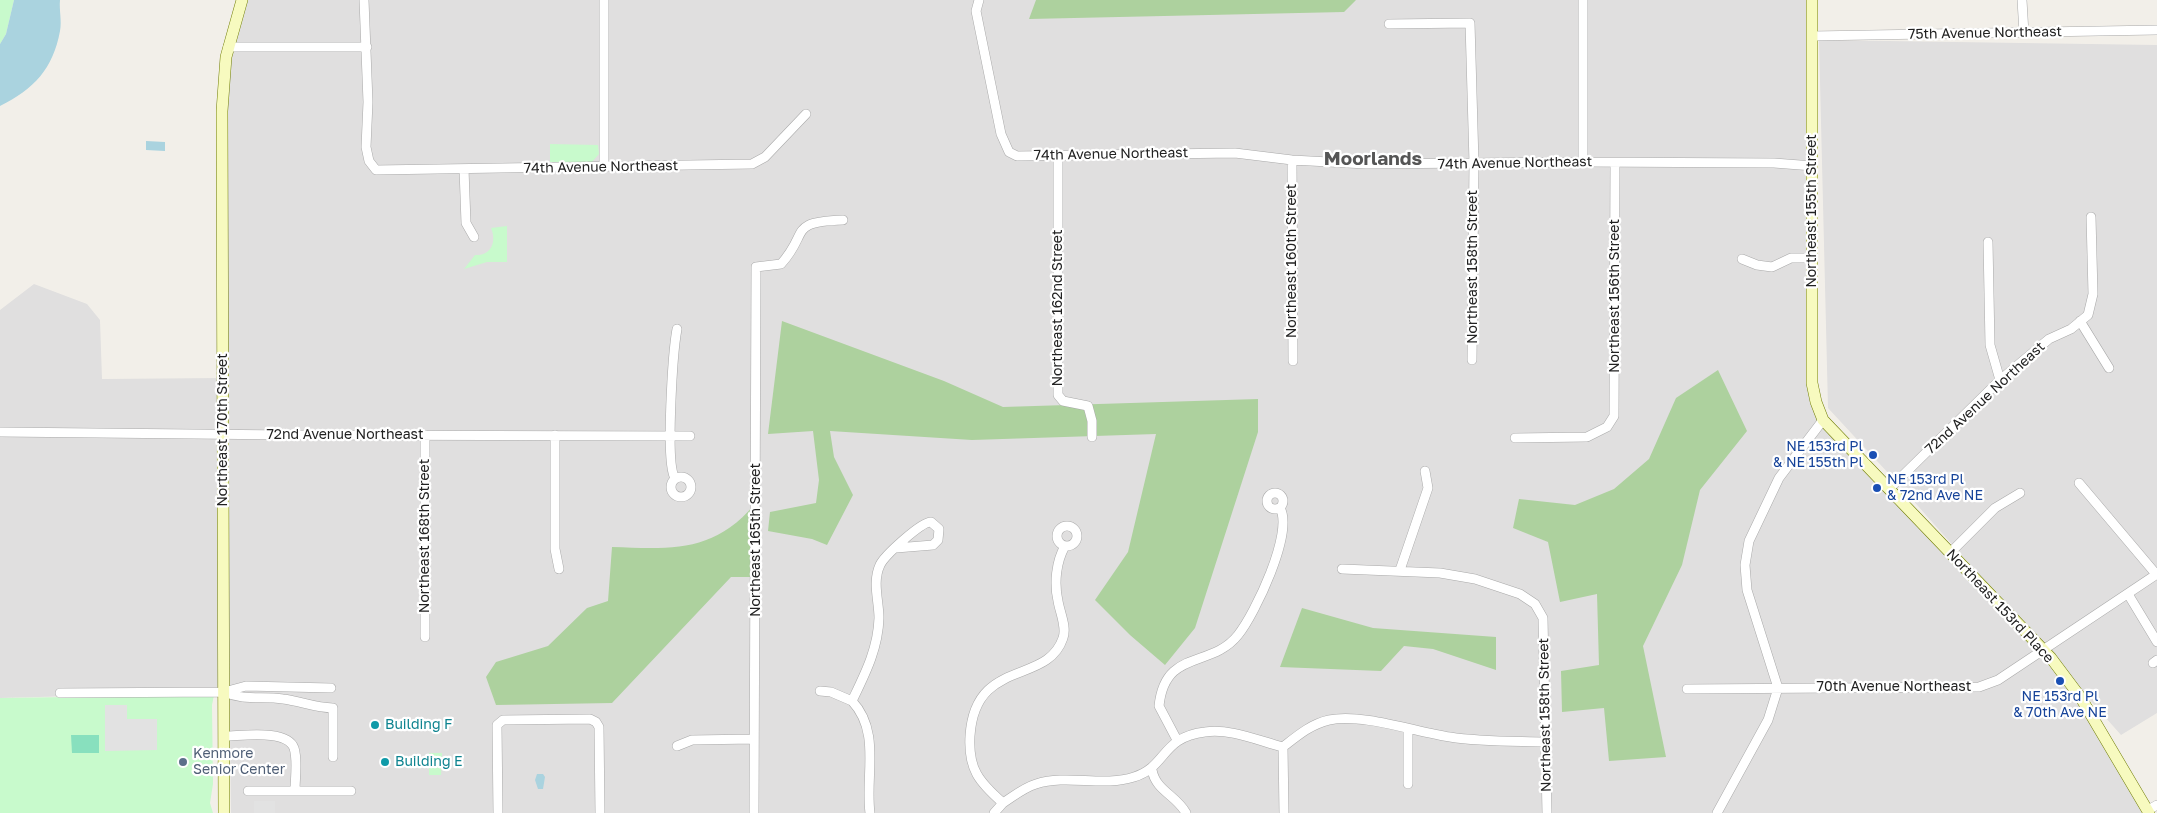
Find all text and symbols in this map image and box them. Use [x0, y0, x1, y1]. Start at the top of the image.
street label: 75th Avenue Northeast [1908, 23, 2062, 43]
street label: Northeast 155th Street [1804, 134, 1820, 288]
street label: 74th Avenue Northeast [1034, 144, 1188, 164]
district label: Moorlands [1324, 148, 1422, 170]
street label: 74th Avenue Northeast [1438, 153, 1592, 173]
street label: 74th Avenue Northeast [524, 157, 678, 177]
street label: Northeast 160th Street [1284, 184, 1300, 338]
street label: Northeast 158th Street [1465, 190, 1481, 344]
street label: Northeast 156th Street [1607, 219, 1623, 373]
street label: Northeast 162nd Street [1050, 229, 1066, 387]
street label: 72nd Avenue Northeast [1922, 338, 2048, 458]
street label: Northeast 170th Street [215, 353, 231, 507]
street label: 72nd Avenue Northeast [266, 427, 424, 443]
place label: NE 153rd Pl & NE 155th Pl [1773, 439, 1863, 472]
marker: NE 153rd Pl & NE 155th Pl [1867, 449, 1879, 461]
street label: Northeast 168th Street [417, 459, 433, 613]
street label: Northeast 165th Street [748, 463, 764, 617]
place label: NE 153rd Pl & 72nd Ave NE [1887, 472, 1983, 504]
marker: NE 153rd Pl & 72nd Ave NE [1871, 482, 1883, 494]
street label: Northeast 153rd Place [1943, 546, 2057, 666]
street label: Northeast 158th Street [1535, 638, 1555, 792]
marker: NE 153rd Pl & 70th Ave NE [2054, 675, 2066, 687]
street label: 70th Avenue Northeast [1817, 679, 1971, 695]
place label: NE 153rd Pl & 70th Ave NE [2013, 689, 2107, 722]
place label: Building F [385, 717, 452, 733]
marker: Building F [369, 719, 381, 731]
place label: Kenmore Senior Center [193, 746, 285, 779]
place label: Building E [395, 754, 463, 770]
marker: Kenmore Senior Center [177, 756, 189, 768]
marker: Building E [379, 756, 391, 768]

